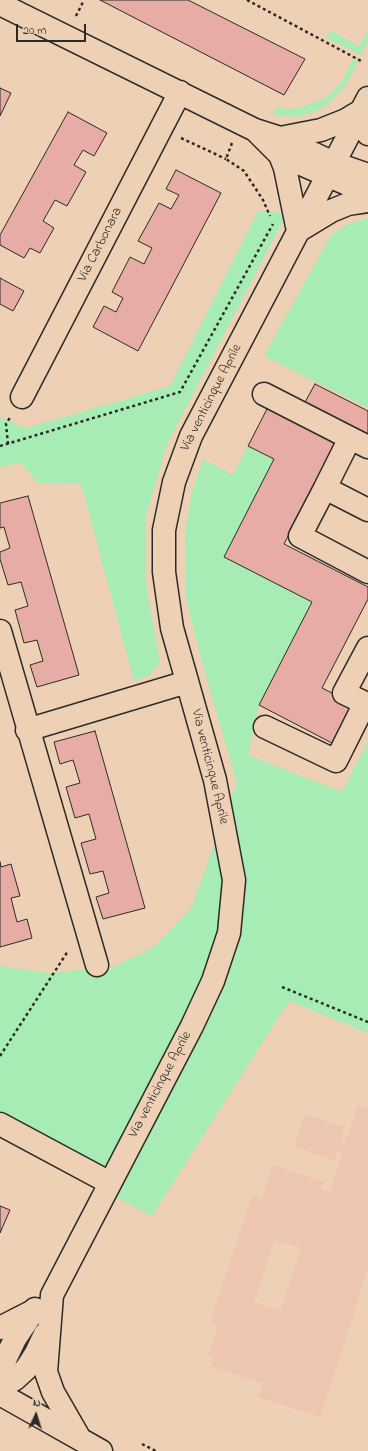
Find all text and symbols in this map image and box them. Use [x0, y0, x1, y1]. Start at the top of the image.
scale bar [18, 16, 88, 42]
text: 20 m [23, 22, 46, 40]
street label: Via Carbonara [75, 205, 127, 285]
street label: Via venticinque Aprile [178, 342, 246, 454]
street label: Via venticinque Aprile [187, 708, 231, 826]
street label: Via venticinque Aprile [126, 1029, 196, 1141]
north arrow [16, 1395, 56, 1435]
text: N [33, 1395, 41, 1411]

